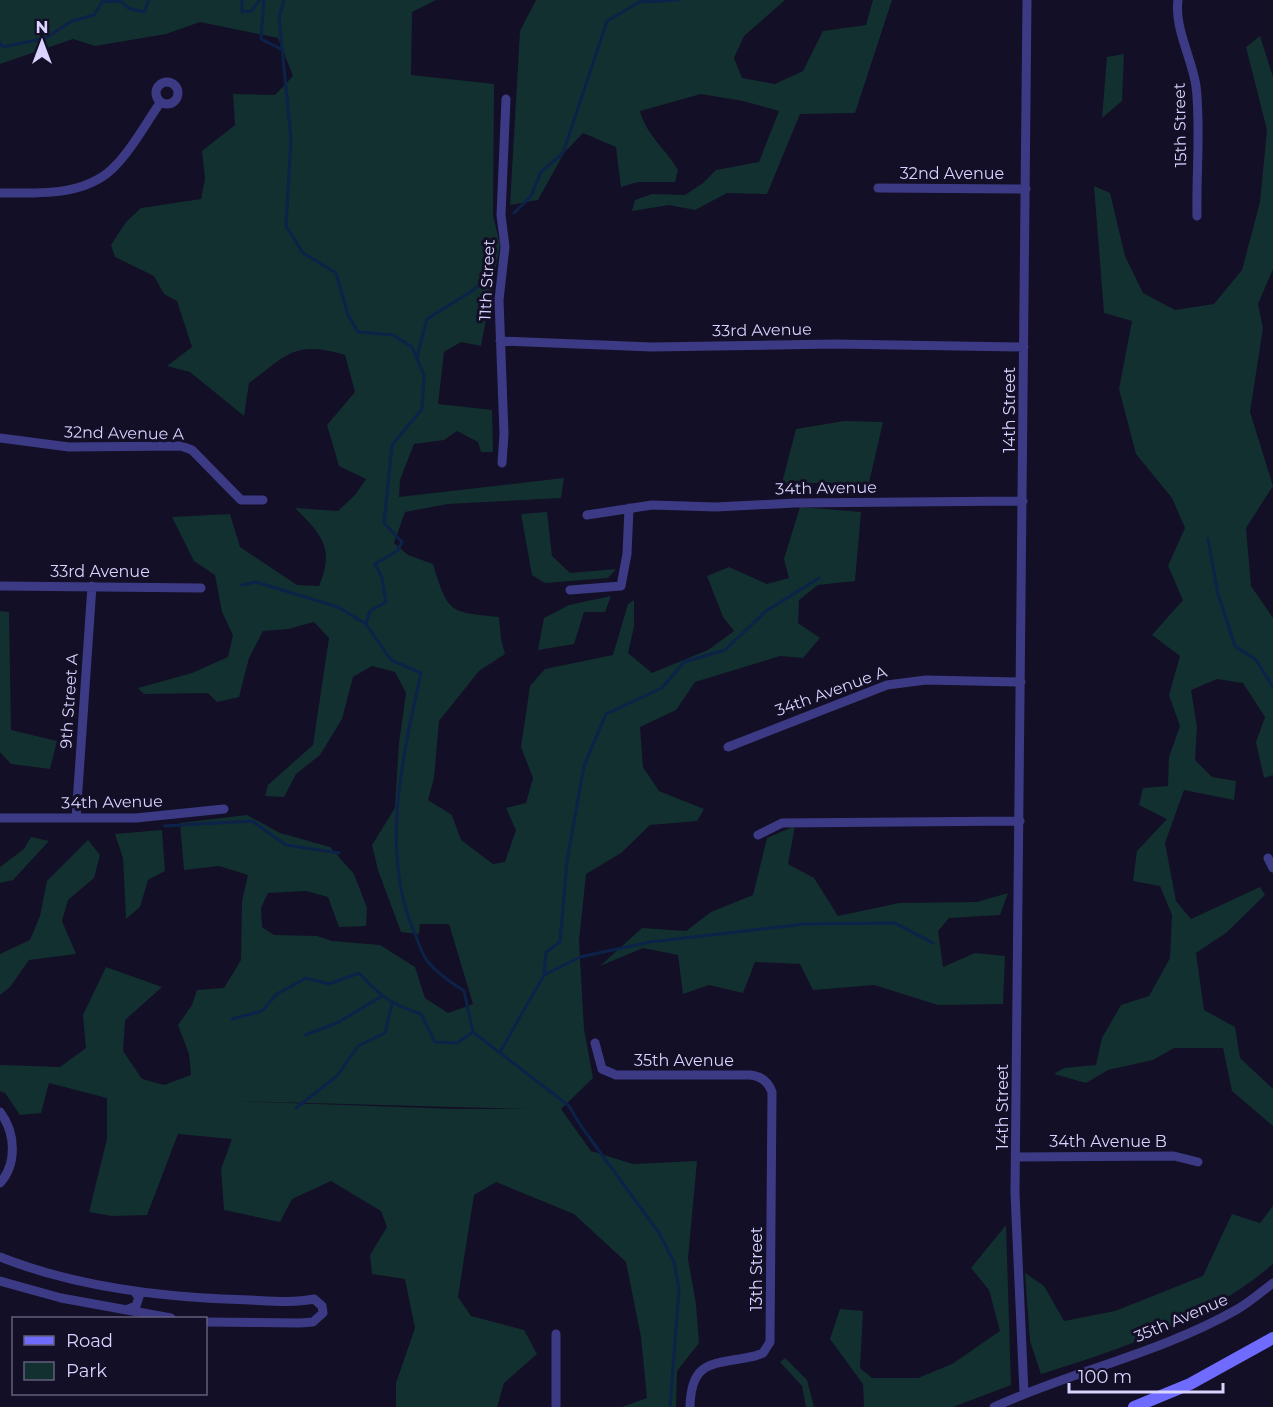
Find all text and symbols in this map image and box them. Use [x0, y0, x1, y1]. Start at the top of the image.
north arrow [12, 12, 72, 72]
text: N [36, 18, 48, 37]
street label: 15th Street [1170, 82, 1190, 168]
street label: 32nd Avenue [900, 164, 1004, 183]
street label: 11th Street [475, 238, 499, 321]
street label: 33rd Avenue [712, 320, 812, 340]
street label: 14th Street [1000, 366, 1019, 453]
street label: 32nd Avenue A [64, 422, 185, 444]
street label: 34th Avenue [775, 478, 877, 498]
street label: 33rd Avenue [50, 562, 150, 581]
street label: 9th Street A [56, 652, 82, 749]
street label: 34th Avenue A [773, 662, 890, 720]
street label: 34th Avenue [61, 792, 163, 812]
street label: 35th Avenue [634, 1051, 734, 1070]
street label: 14th Street [993, 1063, 1012, 1150]
street label: 34th Avenue B [1049, 1132, 1167, 1151]
street label: 13th Street [747, 1226, 766, 1311]
street label: 35th Avenue [1131, 1290, 1231, 1346]
legend [12, 1317, 207, 1395]
text: Road [66, 1330, 113, 1352]
scale bar [1069, 1356, 1224, 1394]
text: Park [66, 1360, 107, 1382]
text: 100 m [1078, 1366, 1132, 1388]

